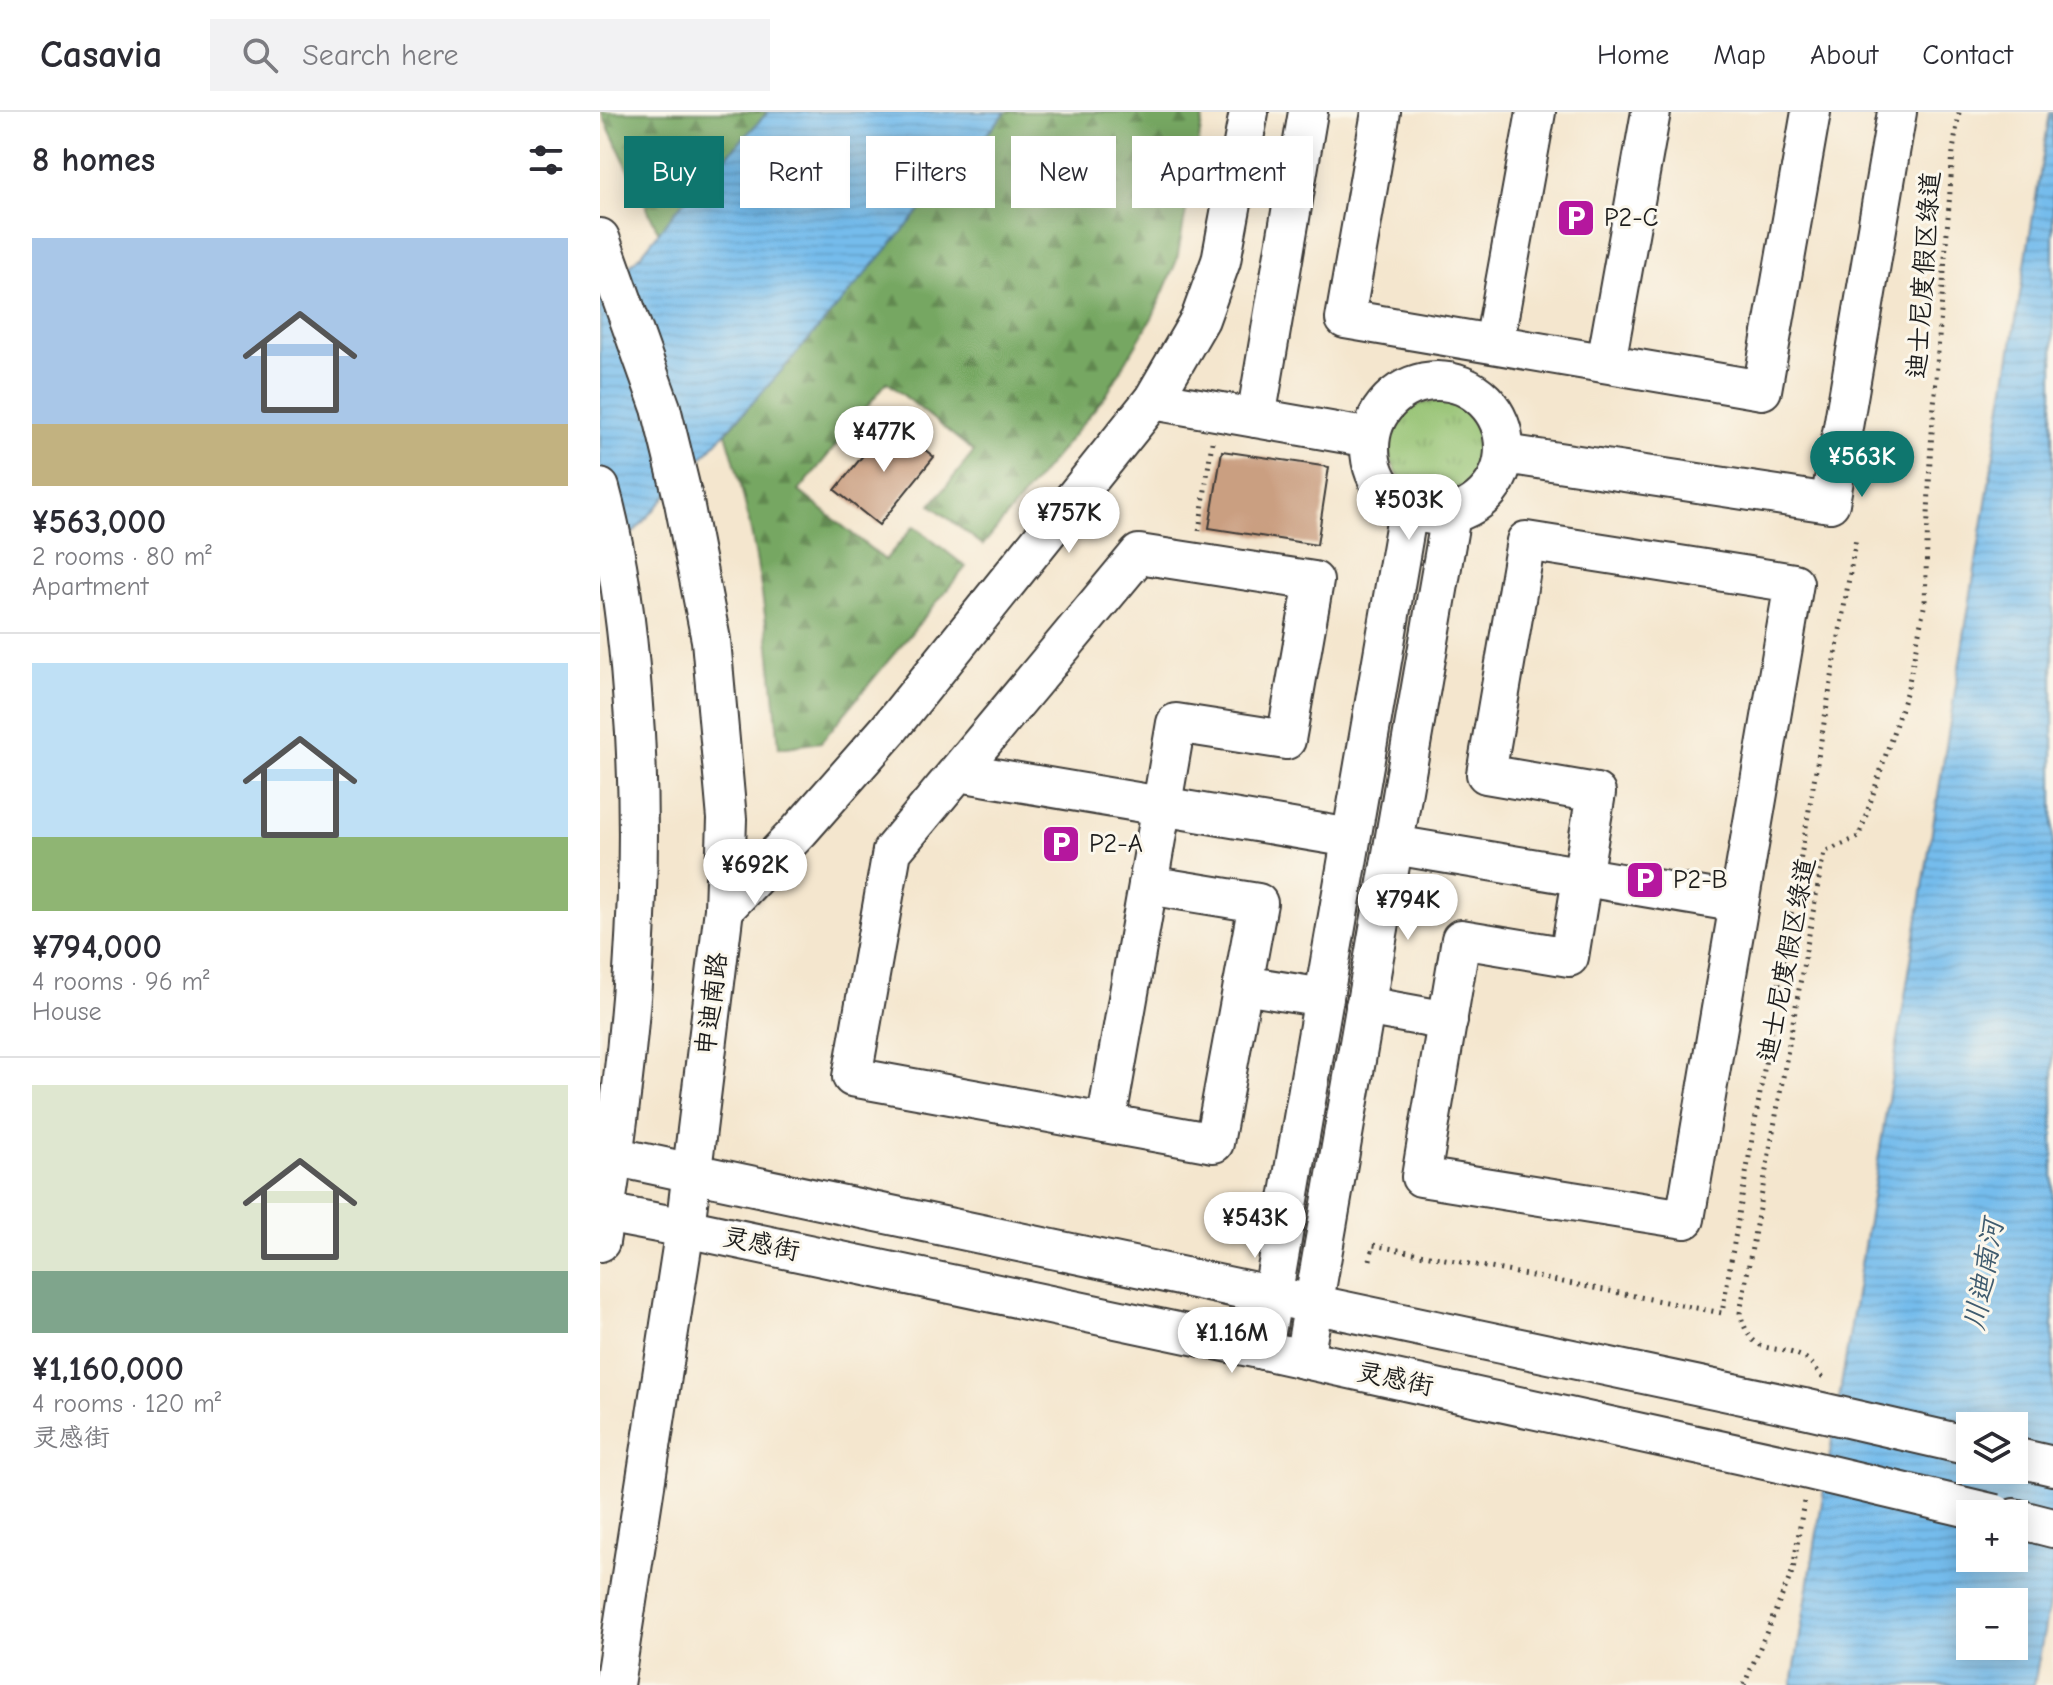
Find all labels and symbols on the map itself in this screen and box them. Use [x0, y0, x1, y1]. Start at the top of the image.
street label: 迪士尼度假区绿道 [1902, 170, 1946, 380]
parking icon: P2-C [1555, 197, 1597, 239]
place label: P2-C [1604, 203, 1659, 233]
pin: ¥477K [828, 406, 940, 474]
pin: ¥563K [1806, 431, 1918, 499]
pin: ¥503K [1353, 474, 1465, 542]
pin: ¥757K [1013, 487, 1125, 555]
parking icon: P2-A [1040, 823, 1082, 865]
place label: P2-A [1089, 829, 1143, 859]
pin: ¥692K [699, 839, 811, 907]
street label: 迪士尼度假区绿道 [1752, 855, 1822, 1065]
parking icon: P2-B [1624, 859, 1666, 901]
place label: P2-B [1673, 865, 1728, 895]
pin: ¥794K [1352, 874, 1464, 942]
street label: 申迪南路 [691, 951, 733, 1057]
pin: ¥543K [1199, 1192, 1311, 1260]
water label: 川迪南河 [1959, 1213, 2010, 1333]
street label: 灵感街 [720, 1221, 802, 1267]
pin: ¥1.16M [1167, 1307, 1297, 1375]
street label: 灵感街 [1354, 1356, 1436, 1402]

